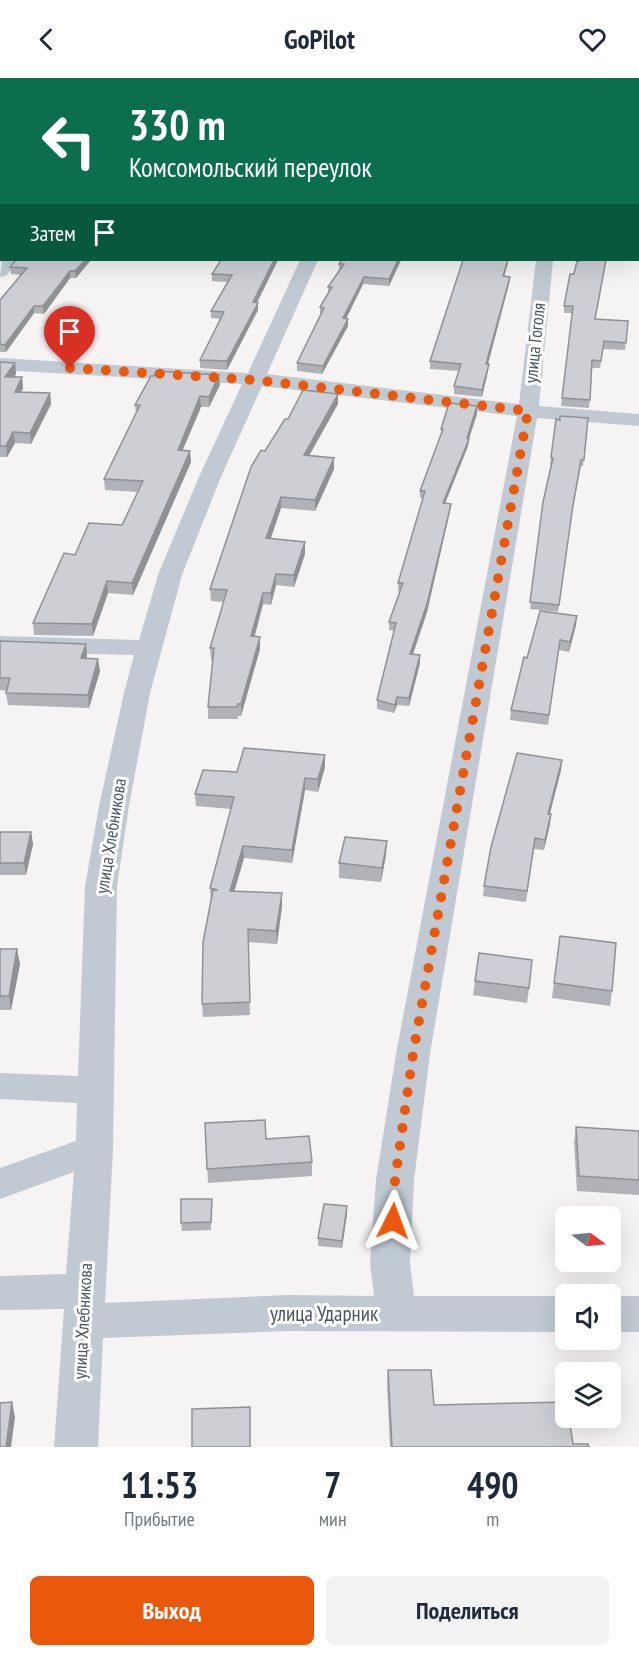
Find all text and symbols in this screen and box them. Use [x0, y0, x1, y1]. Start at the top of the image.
text: GoPilot [284, 22, 355, 56]
icon: back [30, 23, 63, 56]
icon: heart [576, 23, 609, 56]
text: 330 m [129, 97, 226, 152]
icon: left [30, 102, 108, 180]
text: Комсомольский переулок [129, 150, 372, 184]
icon: arrive [88, 216, 121, 249]
text: Затем [30, 219, 76, 247]
street label: улица Гоголя [519, 302, 550, 384]
pin [44, 306, 95, 368]
icon: arrive [53, 315, 86, 348]
street label: улица Хлебникова [90, 777, 131, 895]
position arrow [361, 1189, 425, 1253]
north arrow [555, 1206, 621, 1272]
map controls [555, 1206, 621, 1428]
street label: улица Хлебникова [68, 1262, 97, 1380]
button: sound [555, 1284, 621, 1350]
street label: улица Ударник [270, 1300, 378, 1327]
button: layers [555, 1362, 621, 1428]
text: 11:53 [120, 1461, 198, 1508]
text: 7 [324, 1461, 341, 1508]
text: 490 [467, 1461, 519, 1508]
text: Прибытие [124, 1506, 195, 1532]
text: мин [319, 1506, 347, 1532]
text: m [486, 1506, 499, 1532]
button: Выход [30, 1576, 314, 1645]
button: Поделиться [326, 1576, 609, 1645]

